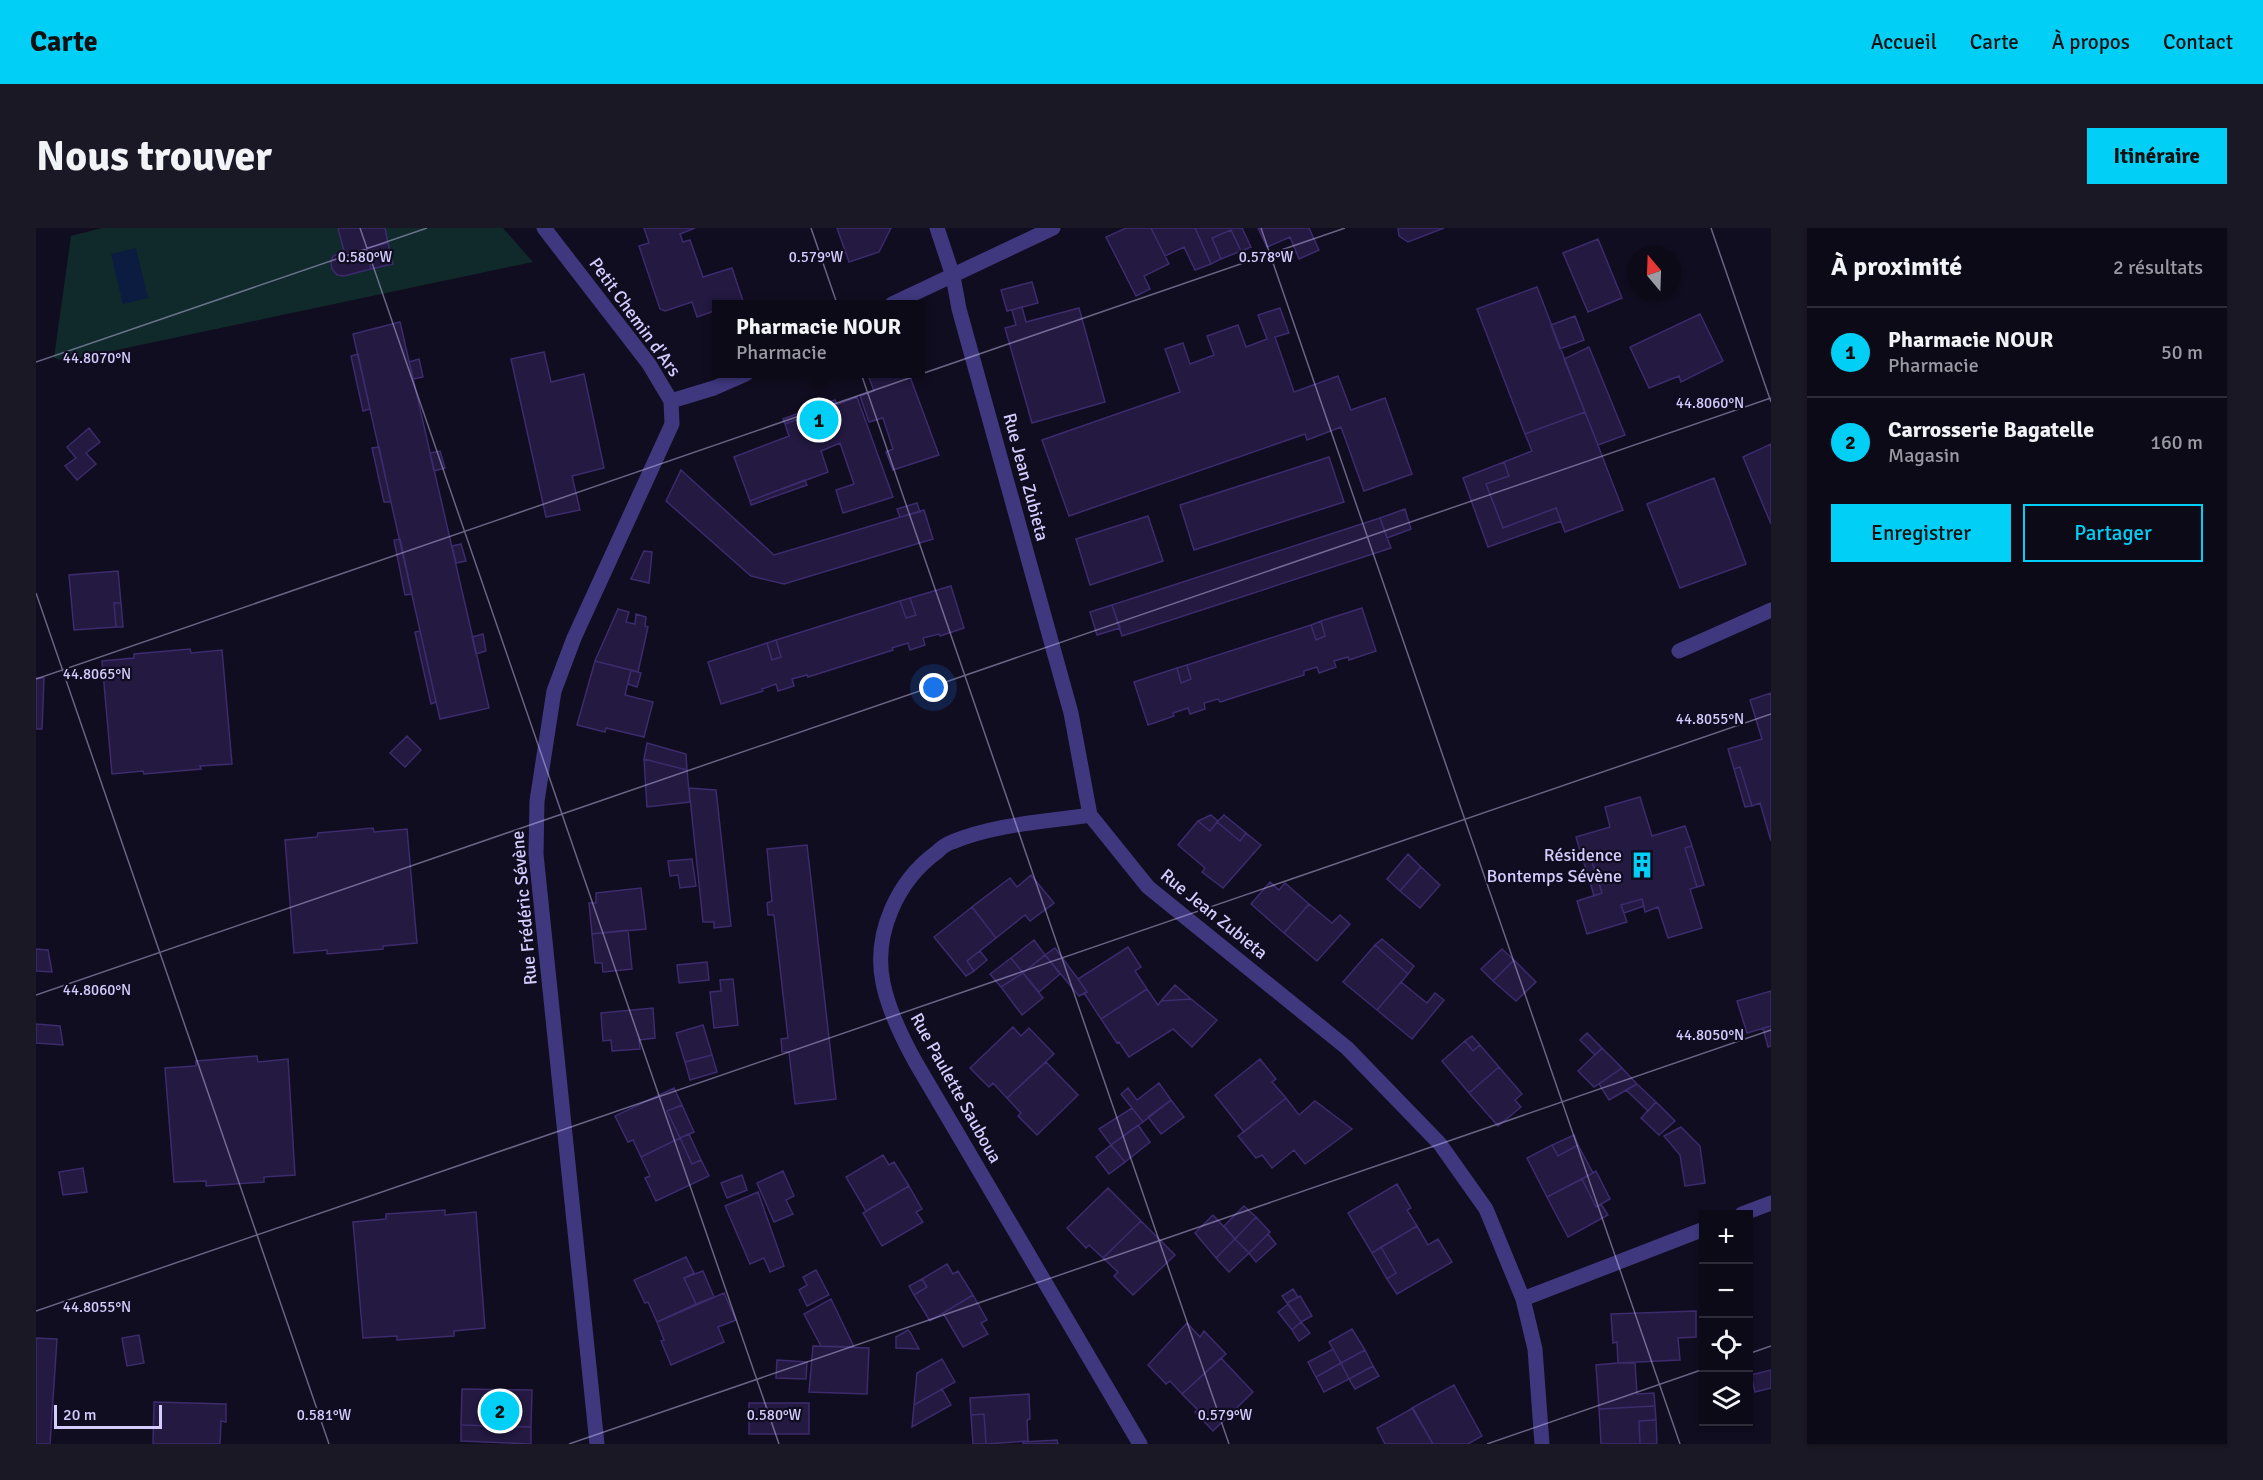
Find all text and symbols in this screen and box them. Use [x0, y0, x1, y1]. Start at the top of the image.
text: Carte [30, 25, 98, 59]
text: Accueil [1871, 29, 1937, 55]
text: Carte [1970, 29, 2019, 55]
text: À propos [2052, 29, 2130, 55]
text: Contact [2163, 29, 2233, 55]
button: Itinéraire [2087, 128, 2227, 184]
text: Nous trouver [36, 131, 272, 182]
north arrow [1627, 246, 1681, 300]
text: 0.580°W [338, 248, 393, 266]
text: 0.579°W [789, 248, 844, 266]
text: 0.578°W [1239, 248, 1294, 266]
text: À proximité [1831, 251, 1962, 283]
street label: Petit Chemin d'Ars [584, 253, 686, 381]
text: 2 résultats [2113, 255, 2203, 280]
popup [712, 300, 925, 378]
text: Pharmacie NOUR [736, 313, 901, 340]
text: Pharmacie NOUR [1888, 326, 2053, 353]
text: Pharmacie [736, 340, 827, 365]
text: 1 [1845, 340, 1856, 365]
text: 50 m [2161, 340, 2203, 365]
text: 44.8070°N [63, 349, 131, 367]
text: Pharmacie [1888, 353, 1979, 378]
text: 44.8060°N [1676, 394, 1744, 412]
pin: 1 [800, 398, 838, 442]
street label: Rue Jean Zubieta [998, 411, 1054, 543]
text: Carrosserie Bagatelle [1888, 416, 2094, 443]
text: 2 [1845, 430, 1856, 455]
text: 160 m [2150, 430, 2203, 455]
text: Magasin [1888, 443, 1960, 468]
button: Enregistrer [1831, 504, 2011, 562]
button: Partager [2023, 504, 2203, 562]
text: 44.8065°N [63, 665, 131, 683]
your location [919, 673, 948, 702]
text: 44.8055°N [1676, 710, 1744, 728]
street label: Rue Frédéric Sévène [506, 830, 542, 986]
place label: Résidence Bontemps Sévène [1486, 844, 1622, 887]
building icon: Résidence Bontemps Sévène [1627, 850, 1657, 880]
street label: Rue Jean Zubieta [1156, 864, 1272, 964]
text: 44.8060°N [63, 981, 131, 999]
street label: Rue Paulette Sauboua [906, 1009, 1006, 1167]
text: 44.8050°N [1676, 1026, 1744, 1044]
map controls [1699, 1210, 1753, 1426]
button: + [1699, 1210, 1753, 1264]
button: − [1699, 1264, 1753, 1318]
text: 44.8055°N [63, 1298, 131, 1316]
button: locate [1699, 1318, 1753, 1372]
button: layers [1699, 1372, 1753, 1426]
pin: 2 [480, 1388, 520, 1434]
scale bar [54, 1402, 162, 1430]
text: 20 m [63, 1405, 97, 1425]
text: 0.581°W [297, 1406, 352, 1424]
text: 0.580°W [747, 1406, 802, 1424]
text: 0.579°W [1198, 1406, 1253, 1424]

